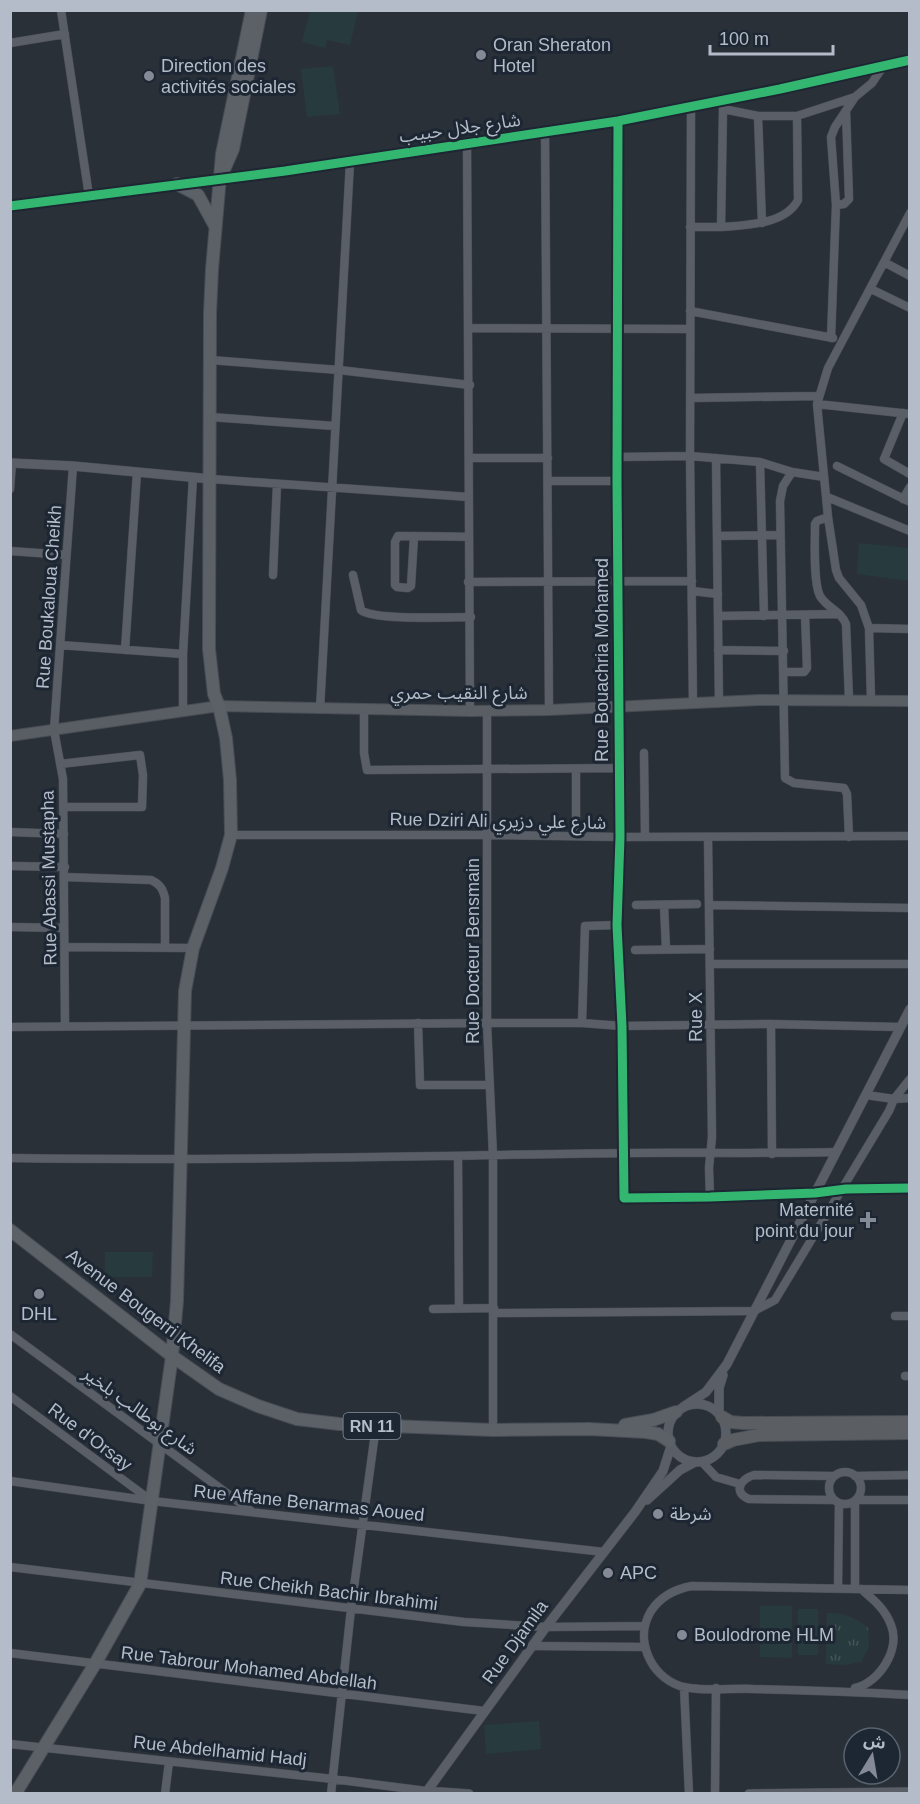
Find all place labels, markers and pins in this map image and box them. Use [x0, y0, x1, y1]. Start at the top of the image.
place label: Oran Sheraton Hotel [493, 35, 611, 76]
marker: Oran Sheraton Hotel [474, 48, 488, 62]
place label: Direction des activités sociales [161, 56, 296, 97]
marker: Direction des activités sociales [142, 69, 156, 83]
place label: Maternité point du jour [755, 1200, 854, 1241]
marker: Maternité point du jour [859, 1211, 877, 1229]
marker: DHL [32, 1287, 46, 1301]
place label: DHL [21, 1304, 57, 1324]
place label: شرطة [670, 1504, 712, 1525]
marker: شرطة [651, 1507, 665, 1521]
place label: APC [620, 1563, 657, 1583]
marker: APC [601, 1566, 615, 1580]
place label: Boulodrome HLM [694, 1625, 834, 1645]
marker: Boulodrome HLM [675, 1628, 689, 1642]

